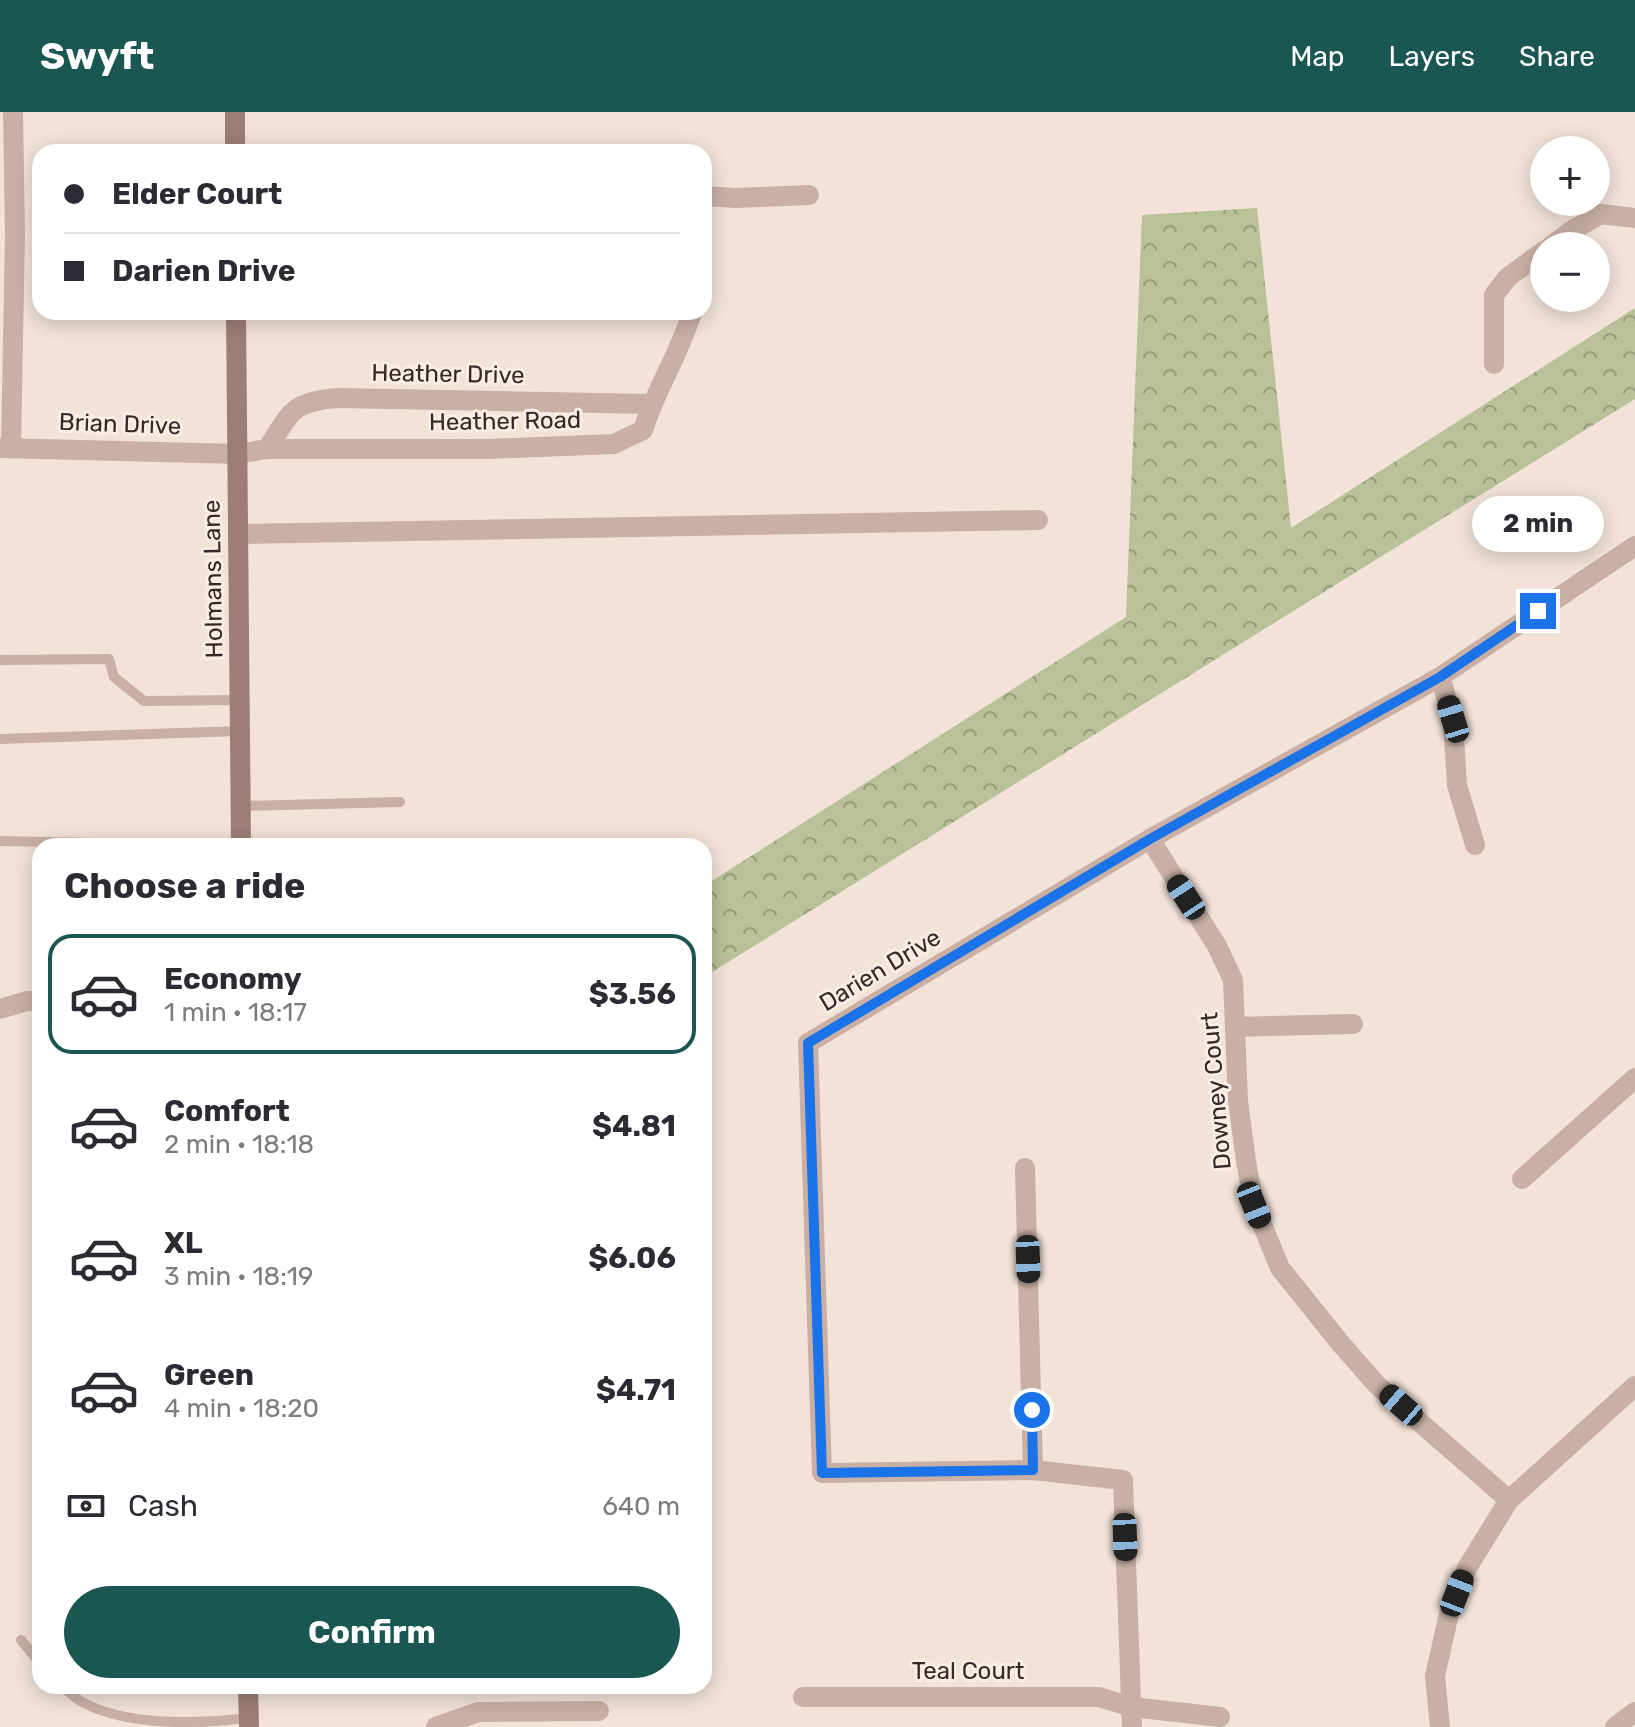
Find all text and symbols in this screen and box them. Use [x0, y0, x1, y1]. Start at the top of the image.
text: Swyft [40, 33, 154, 79]
text: Map [1290, 40, 1345, 73]
text: Layers [1389, 40, 1475, 73]
text: Share [1519, 40, 1595, 73]
map controls [1530, 136, 1610, 312]
button: + [1530, 136, 1610, 216]
text: Elder Court [112, 176, 282, 212]
button: − [1530, 232, 1610, 312]
text: Darien Drive [112, 253, 296, 289]
street label: Heather Drive [371, 359, 525, 389]
street label: Heather Road [429, 406, 581, 436]
street label: Brian Drive [58, 408, 182, 440]
callout: 2 min [1472, 495, 1604, 551]
street label: Holmans Lane [198, 499, 228, 659]
text: 2 min [1503, 508, 1573, 539]
route end [1520, 593, 1556, 629]
car [1435, 693, 1471, 745]
text: Choose a ride [64, 864, 305, 907]
car [1163, 870, 1209, 924]
street label: Darien Drive [814, 923, 946, 1017]
icon: car [68, 958, 140, 1030]
text: Economy [164, 961, 302, 997]
text: $3.56 [589, 976, 676, 1012]
text: 1 min · 18:17 [164, 997, 307, 1028]
street label: Downey Court [1195, 1011, 1237, 1171]
icon: car [68, 1090, 140, 1162]
text: Comfort [164, 1093, 290, 1129]
text: $4.81 [592, 1108, 676, 1144]
text: 2 min · 18:18 [164, 1129, 314, 1160]
car [1234, 1178, 1274, 1232]
icon: car [68, 1222, 140, 1294]
text: XL [164, 1225, 203, 1261]
car [1015, 1235, 1041, 1283]
text: $6.06 [588, 1240, 676, 1276]
text: 3 min · 18:19 [164, 1261, 313, 1292]
icon: car [68, 1354, 140, 1426]
text: Green [164, 1357, 254, 1393]
text: $4.71 [596, 1372, 676, 1408]
car [1375, 1380, 1427, 1430]
route start [1014, 1392, 1050, 1428]
text: 4 min · 18:20 [164, 1393, 319, 1424]
icon: cash [64, 1484, 108, 1528]
text: Cash [128, 1488, 198, 1524]
text: 640 m [602, 1491, 680, 1522]
car [1112, 1513, 1138, 1561]
car [1437, 1566, 1477, 1620]
button: Confirm [64, 1586, 680, 1678]
street label: Teal Court [912, 1657, 1024, 1685]

